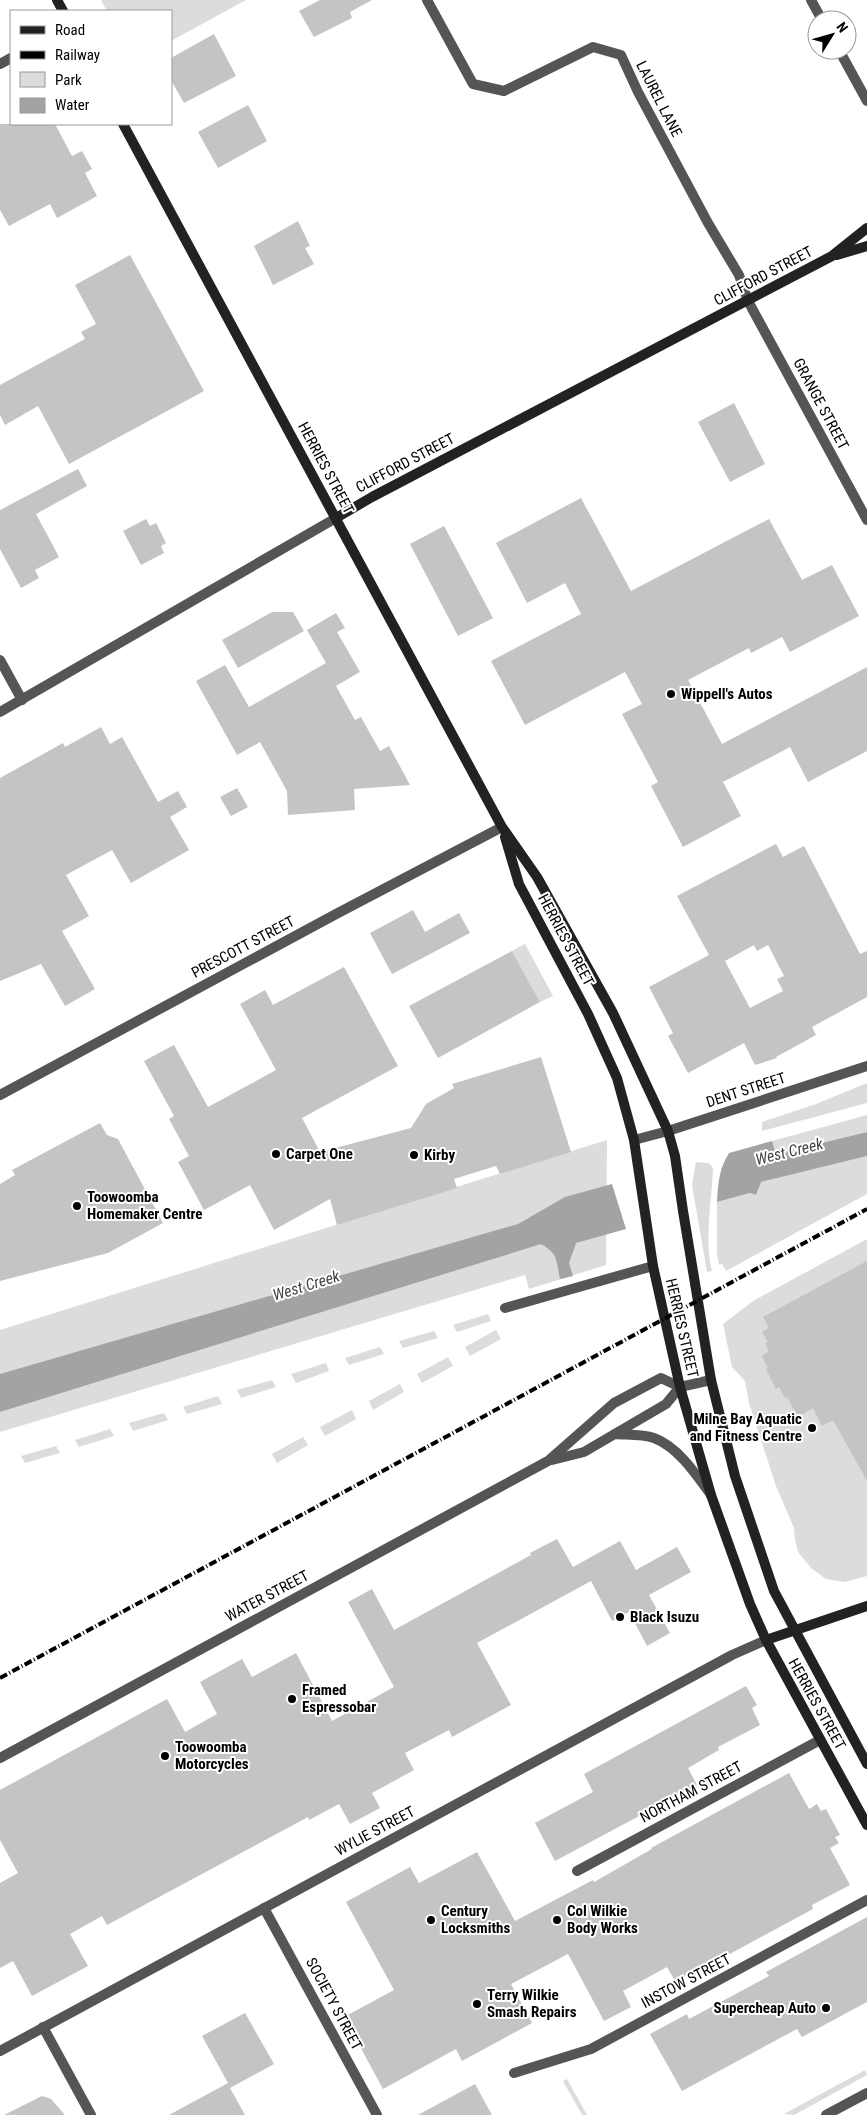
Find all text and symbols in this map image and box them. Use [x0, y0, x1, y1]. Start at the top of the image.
legend [10, 10, 172, 125]
north arrow [807, 10, 857, 60]
text: N [833, 19, 851, 35]
text: Road [55, 21, 85, 39]
text: Railway [55, 46, 100, 64]
street label: LAUREL LANE [632, 58, 686, 140]
text: Park [55, 71, 82, 89]
text: Water [55, 96, 90, 114]
street label: CLIFFORD STREET [711, 242, 816, 310]
street label: GRANGE STREET [789, 355, 853, 453]
street label: HERRIES STREET [294, 419, 358, 517]
street label: CLIFFORD STREET [353, 429, 458, 497]
place label: Wippell's Autos [681, 685, 773, 703]
marker: Wippell's Autos [665, 688, 677, 700]
street label: HERRIES STREET [534, 891, 598, 989]
street label: PRESCOTT STREET [188, 912, 298, 982]
street label: DENT STREET [704, 1069, 788, 1111]
water label: West Creek [753, 1134, 826, 1169]
place label: Carpet One [286, 1145, 353, 1163]
place label: Kirby [424, 1146, 455, 1164]
marker: Carpet One [270, 1148, 282, 1160]
marker: Kirby [408, 1149, 420, 1161]
place label: Toowoomba Homemaker Centre [87, 1188, 203, 1223]
marker: Toowoomba Homemaker Centre [71, 1200, 83, 1212]
water label: West Creek [270, 1266, 343, 1305]
street label: HERRIES STREET [662, 1277, 702, 1380]
place label: Milne Bay Aquatic and Fitness Centre [690, 1410, 802, 1445]
marker: Milne Bay Aquatic and Fitness Centre [806, 1422, 818, 1434]
street label: WATER STREET [222, 1566, 312, 1626]
place label: Black Isuzu [630, 1608, 699, 1626]
marker: Black Isuzu [614, 1611, 626, 1623]
street label: HERRIES STREET [785, 1655, 850, 1753]
place label: Framed Espressobar [302, 1681, 376, 1716]
marker: Framed Espressobar [286, 1693, 298, 1705]
place label: Toowoomba Motorcycles [175, 1738, 249, 1773]
marker: Toowoomba Motorcycles [159, 1750, 171, 1762]
street label: NORTHAM STREET [637, 1757, 745, 1826]
street label: WYLIE STREET [332, 1802, 418, 1859]
place label: Century Locksmiths [441, 1902, 510, 1937]
place label: Col Wilkie Body Works [567, 1902, 638, 1937]
marker: Century Locksmiths [425, 1914, 437, 1926]
marker: Col Wilkie Body Works [551, 1914, 563, 1926]
street label: INSTOW STREET [638, 1950, 734, 2012]
street label: SOCIETY STREET [302, 1955, 366, 2054]
place label: Terry Wilkie Smash Repairs [487, 1986, 577, 2021]
marker: Terry Wilkie Smash Repairs [471, 1998, 483, 2010]
place label: Supercheap Auto [714, 1999, 816, 2017]
marker: Supercheap Auto [820, 2002, 832, 2014]

